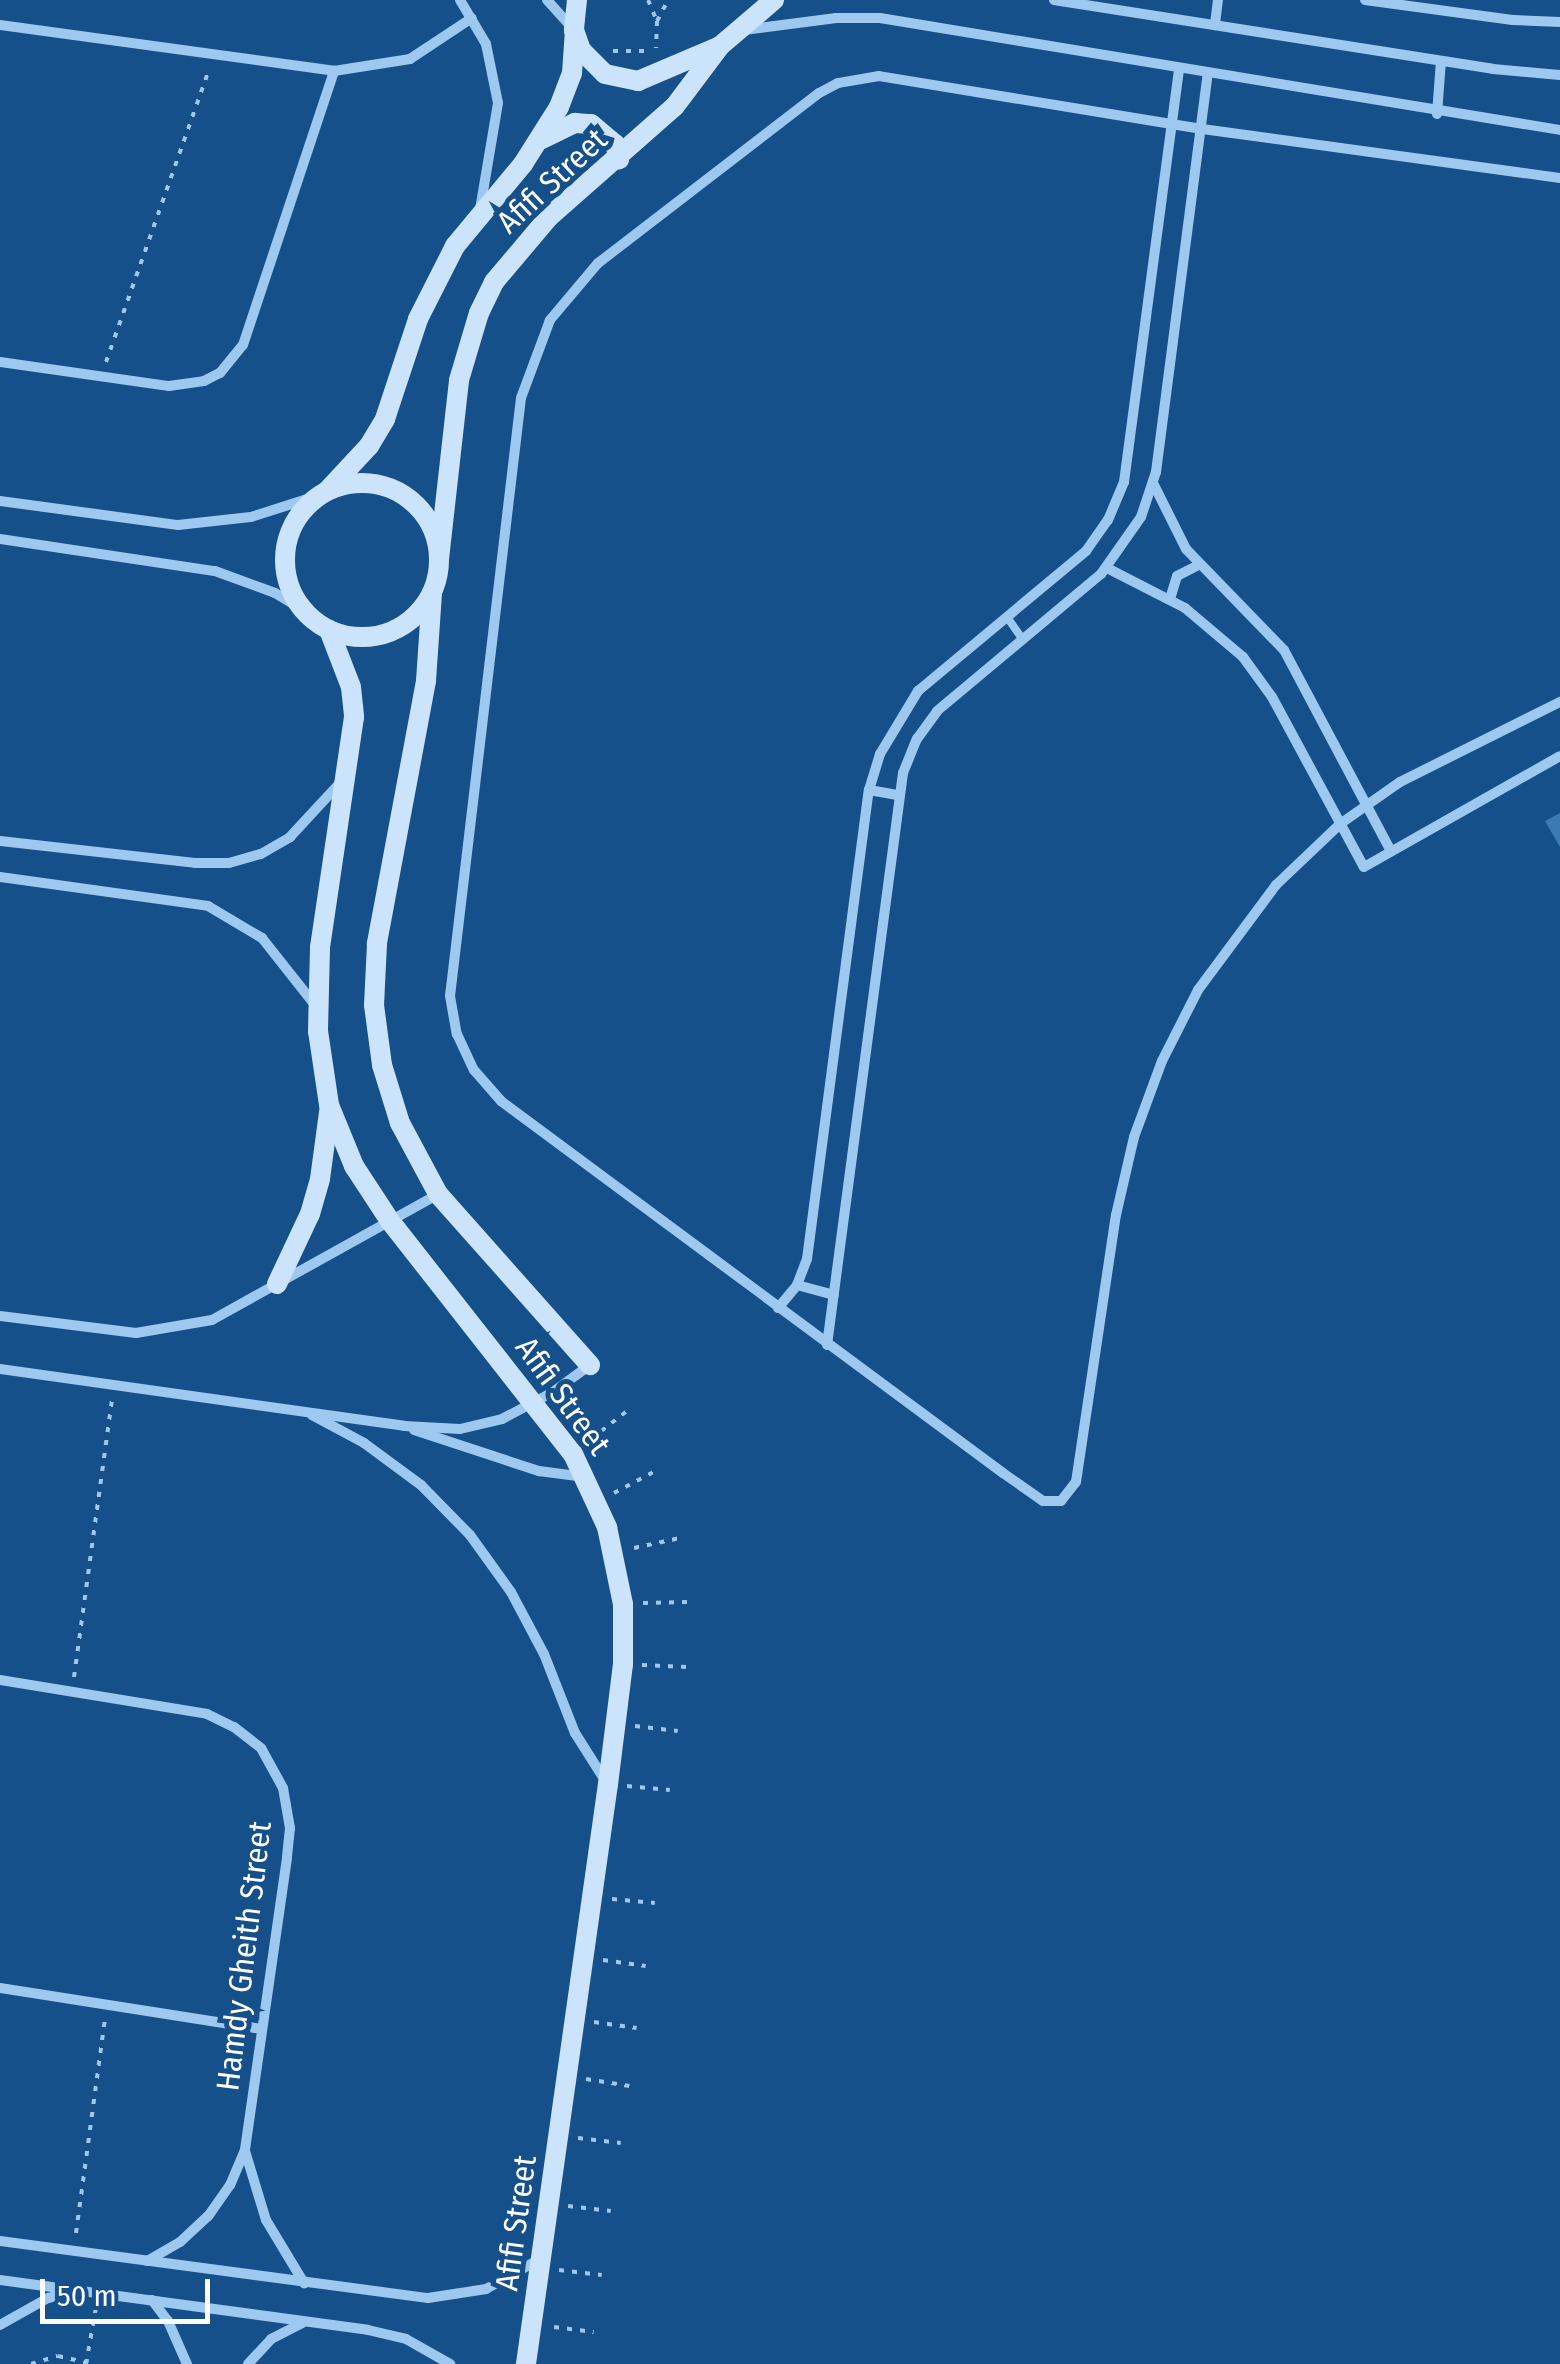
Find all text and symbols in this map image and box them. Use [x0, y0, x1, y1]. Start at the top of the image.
street label: Afifi Street [489, 120, 615, 242]
street label: Afifi Street [507, 1329, 619, 1463]
street label: Hamdy Gheith Street [208, 1819, 280, 2093]
street label: Afifi Street [487, 2153, 545, 2293]
scale bar [45, 2259, 215, 2321]
text: 50 m [57, 2278, 117, 2314]

